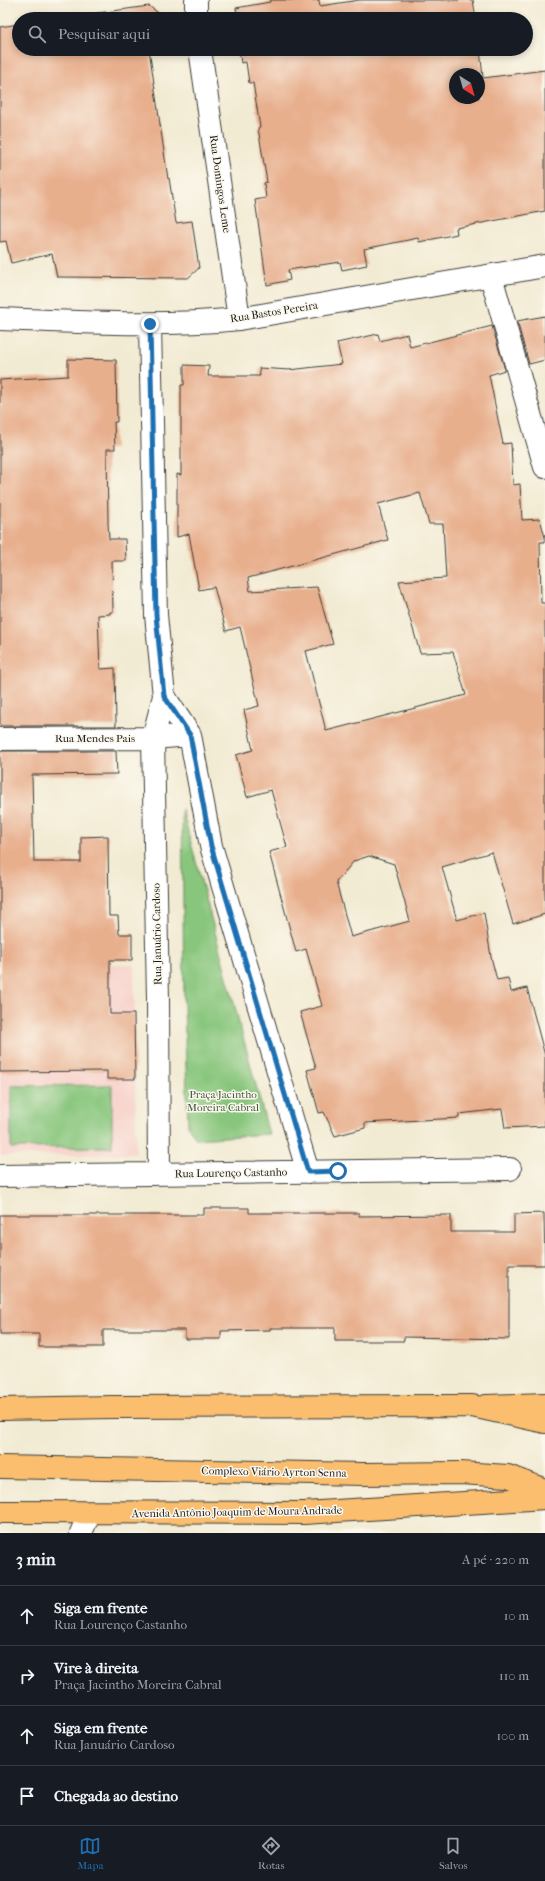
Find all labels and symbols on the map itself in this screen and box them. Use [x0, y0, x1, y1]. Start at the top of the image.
north arrow [449, 68, 485, 104]
street label: Rua Domingos Leme [207, 134, 233, 234]
street label: Rua Bastos Pereira [229, 299, 320, 325]
route end [141, 315, 159, 333]
street label: Rua Mendes Pais [55, 732, 135, 745]
street label: Rua Januário Cardoso [150, 882, 164, 985]
park label: Praça Jacintho Moreira Cabral [187, 1088, 259, 1114]
route start [329, 1162, 347, 1180]
street label: Rua Lourenço Castanho [175, 1166, 288, 1180]
street label: Complexo Viário Ayrton Senna [201, 1464, 348, 1480]
street label: Avenida Antônio Joaquim de Moura Andrade [131, 1504, 343, 1520]

